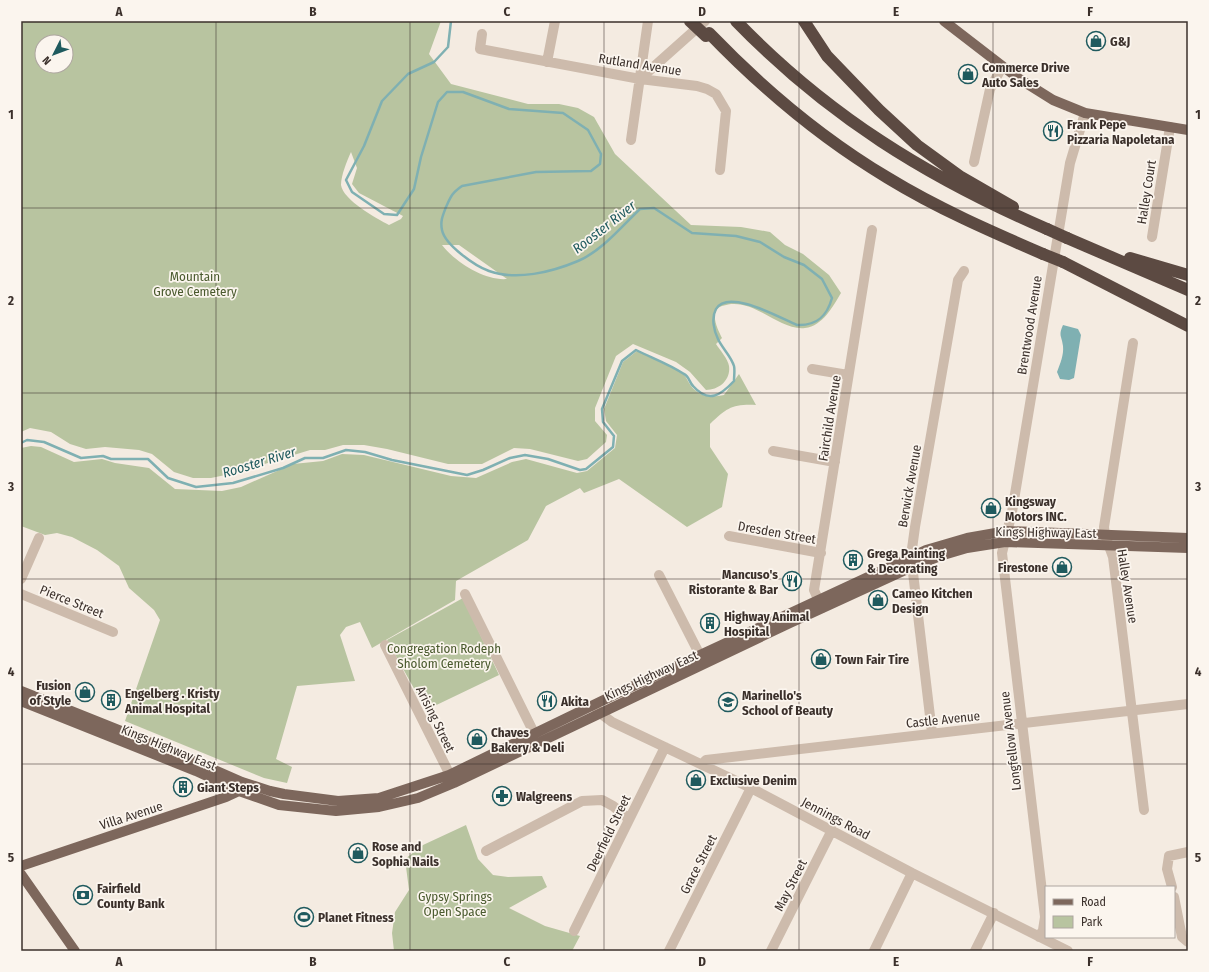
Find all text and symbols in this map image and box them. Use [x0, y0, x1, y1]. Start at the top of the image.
text: A [114, 4, 123, 19]
text: B [309, 4, 317, 19]
text: C [504, 4, 511, 19]
text: D [698, 4, 706, 19]
text: E [893, 4, 899, 19]
text: F [1087, 4, 1093, 19]
shop icon: G&J [1085, 30, 1107, 52]
north arrow [34, 34, 74, 74]
place label: G&J [1110, 34, 1131, 49]
street label: Rutland Avenue [597, 51, 682, 78]
text: N [40, 54, 54, 67]
place label: Commerce Drive Auto Sales [981, 60, 1070, 90]
shop icon: Commerce Drive Auto Sales [957, 63, 979, 85]
text: 1 [8, 107, 14, 122]
text: 1 [1195, 107, 1201, 122]
place label: Frank Pepe Pizzaria Napoletana [1067, 117, 1175, 147]
restaurant icon: Frank Pepe Pizzaria Napoletana [1042, 120, 1064, 142]
street label: Halley Court [1134, 158, 1159, 225]
water label: Rooster River [569, 197, 640, 257]
park label: Mountain Grove Cemetery [153, 269, 237, 299]
street label: Brentwood Avenue [1014, 274, 1045, 376]
text: 2 [7, 293, 14, 308]
text: 2 [1194, 293, 1201, 308]
street label: Fairchild Avenue [815, 374, 844, 462]
water label: Rooster River [220, 443, 299, 482]
street label: Berwick Avenue [895, 444, 924, 529]
text: 3 [7, 479, 14, 494]
text: 3 [1194, 479, 1201, 494]
place label: Kingsway Motors INC. [1005, 494, 1067, 524]
shop icon: Kingsway Motors INC. [980, 497, 1002, 519]
street label: Dresden Street [737, 518, 818, 547]
street label: Kings Highway East [995, 524, 1097, 541]
place label: Grega Painting & Decorating [867, 546, 946, 576]
street label: Halley Avenue [1114, 548, 1141, 624]
building icon: Grega Painting & Decorating [842, 549, 864, 571]
shop icon: Firestone [1051, 556, 1073, 578]
place label: Firestone [998, 560, 1048, 575]
place label: Mancuso's Ristorante & Bar [689, 567, 778, 597]
restaurant icon: Mancuso's Ristorante & Bar [781, 570, 803, 592]
street label: Pierce Street [38, 582, 107, 621]
place label: Cameo Kitchen Design [892, 586, 973, 616]
shop icon: Cameo Kitchen Design [867, 589, 889, 611]
place label: Highway Animal Hospital [724, 609, 810, 639]
building icon: Highway Animal Hospital [699, 612, 721, 634]
park label: Congregation Rodeph Sholom Cemetery [387, 641, 501, 671]
street label: Kings Highway East [602, 647, 701, 704]
shop icon: Town Fair Tire [810, 648, 832, 670]
place label: Town Fair Tire [835, 652, 909, 667]
text: 4 [8, 664, 15, 679]
text: 4 [1195, 664, 1202, 679]
place label: Fusion of Style [30, 678, 71, 708]
shop icon: Fusion of Style [74, 681, 96, 703]
street label: Arising Street [413, 684, 458, 755]
place label: Engelberg . Kristy Animal Hospital [124, 686, 220, 716]
place label: Marinello's School of Beauty [742, 688, 834, 718]
building icon: Engelberg . Kristy Animal Hospital [100, 689, 122, 711]
restaurant icon: Akita [536, 690, 558, 712]
street label: Longfellow Avenue [997, 690, 1024, 791]
school or university icon: Marinello's School of Beauty [717, 691, 739, 713]
place label: Akita [560, 694, 589, 709]
street label: Castle Avenue [905, 708, 981, 731]
street label: Kings Highway East [119, 722, 219, 774]
place label: Chaves Bakery & Deli [491, 725, 564, 755]
shop icon: Chaves Bakery & Deli [466, 728, 488, 750]
shop icon: Exclusive Denim [685, 769, 707, 791]
place label: Exclusive Denim [710, 773, 797, 788]
building icon: Giant Steps [172, 776, 194, 798]
place label: Giant Steps [197, 780, 259, 795]
pharmacy icon: Walgreens [491, 785, 513, 807]
place label: Walgreens [516, 789, 572, 804]
street label: Deerfield Street [583, 792, 634, 874]
street label: Jennings Road [799, 794, 873, 843]
street label: Villa Avenue [98, 798, 164, 833]
street label: Grace Street [677, 831, 720, 896]
place label: Rose and Sophia Nails [372, 839, 439, 869]
shop icon: Rose and Sophia Nails [347, 842, 369, 864]
text: 5 [8, 850, 14, 865]
text: 5 [1195, 850, 1201, 865]
street label: May Street [771, 856, 810, 914]
place label: Fairfield County Bank [97, 881, 165, 911]
bank icon: Fairfield County Bank [72, 884, 94, 906]
legend [1045, 886, 1175, 938]
park label: Gypsy Springs Open Space [418, 889, 492, 919]
text: Road [1081, 895, 1106, 909]
sports icon: Planet Fitness [293, 906, 315, 928]
place label: Planet Fitness [318, 910, 394, 925]
text: Park [1081, 915, 1103, 929]
text: A [114, 954, 123, 969]
text: B [309, 954, 317, 969]
text: C [504, 954, 511, 969]
text: D [698, 954, 706, 969]
text: E [893, 954, 899, 969]
text: F [1087, 954, 1093, 969]

